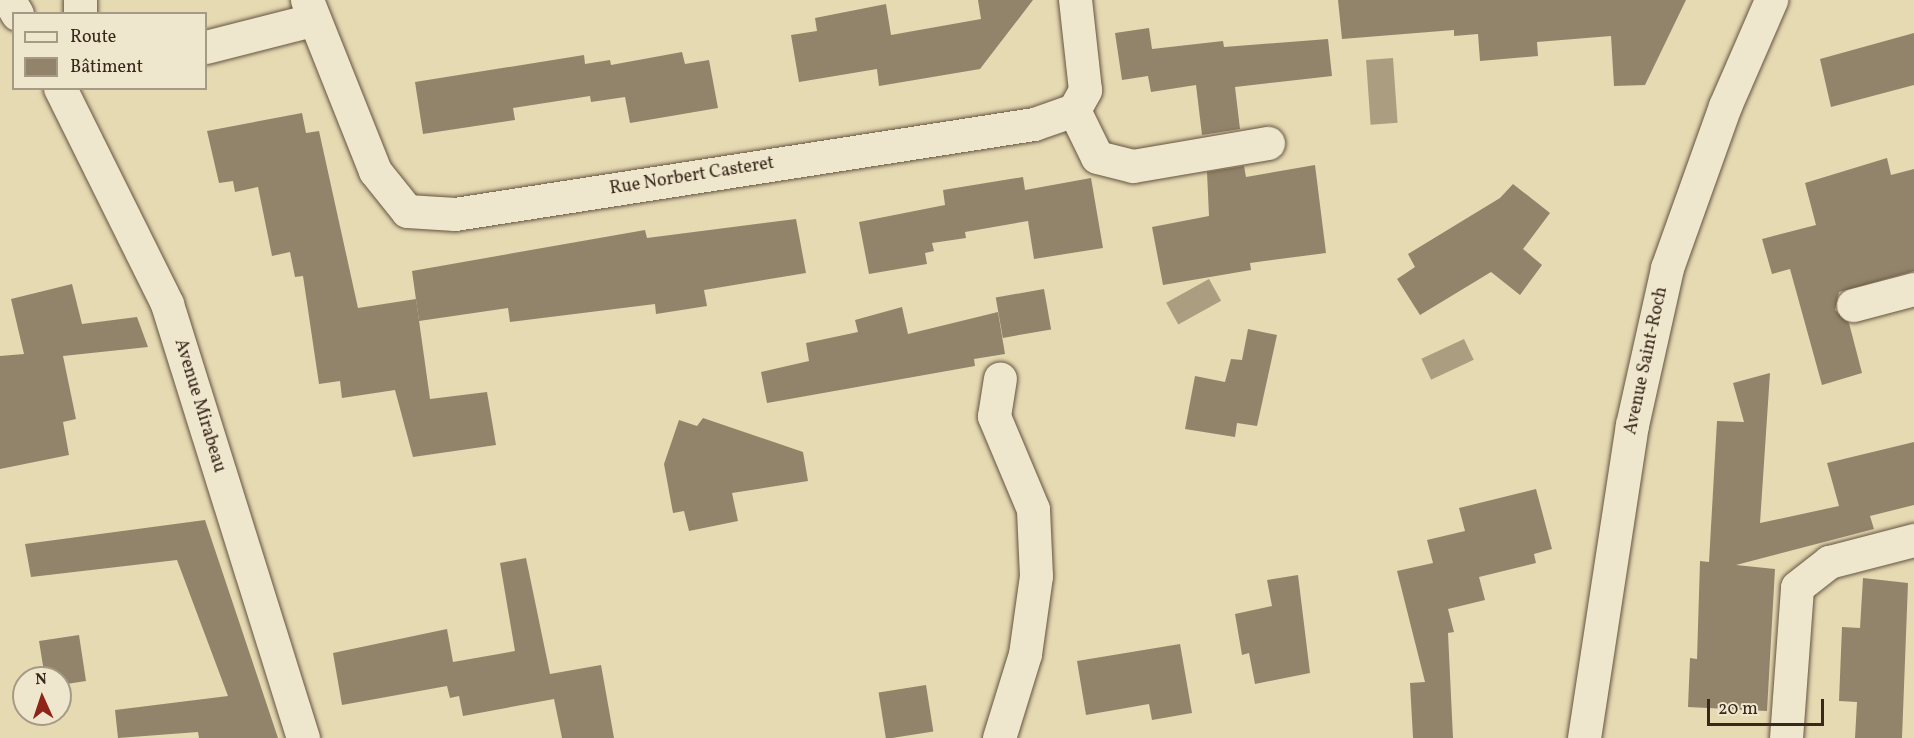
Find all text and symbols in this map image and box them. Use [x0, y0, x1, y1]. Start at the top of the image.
legend [12, 12, 207, 90]
text: Route [70, 25, 116, 50]
text: Bâtiment [70, 55, 143, 80]
street label: Rue Norbert Casteret [608, 153, 776, 201]
street label: Avenue Saint-Roch [1621, 285, 1673, 437]
street label: Avenue Mirabeau [168, 337, 230, 475]
north arrow [12, 666, 72, 726]
text: N [35, 669, 48, 691]
scale bar [1710, 687, 1827, 725]
text: 20 m [1718, 697, 1758, 722]

